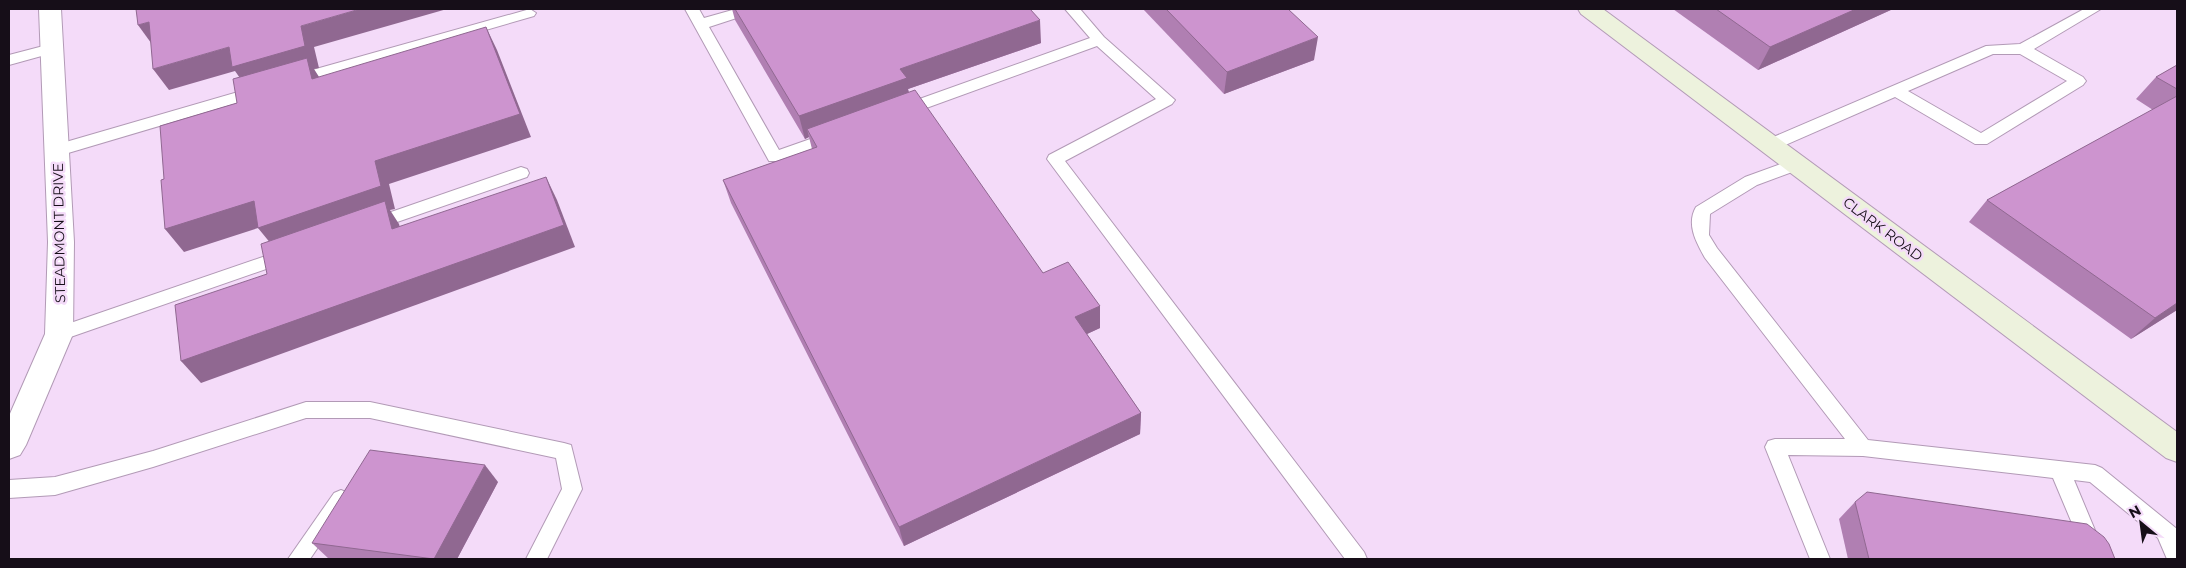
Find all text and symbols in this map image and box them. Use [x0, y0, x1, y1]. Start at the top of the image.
street label: STEADMONT DRIVE [49, 163, 69, 303]
street label: CLARK ROAD [1840, 193, 1926, 265]
north arrow [2116, 498, 2166, 548]
text: N [2125, 501, 2144, 522]

